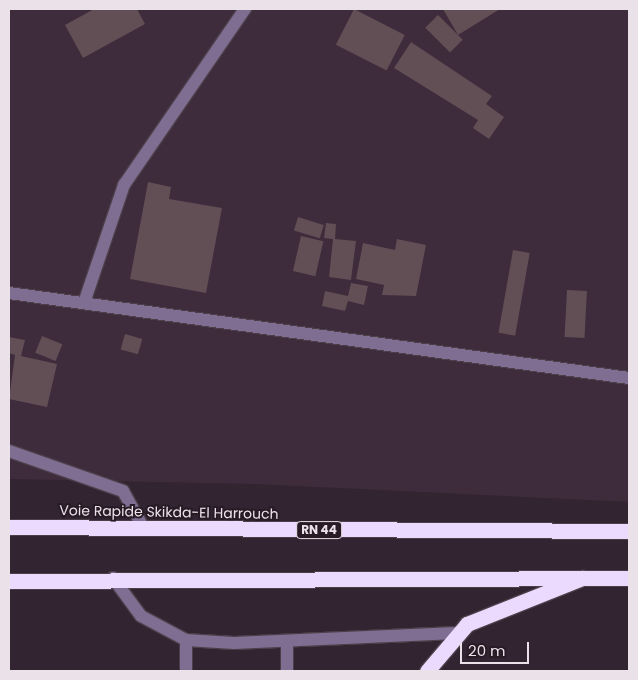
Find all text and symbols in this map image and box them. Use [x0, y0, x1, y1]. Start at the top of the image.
street label: Voie Rapide Skikda-El Harrouch [59, 502, 279, 522]
road number: RN 44 [295, 520, 343, 540]
scale bar [463, 632, 532, 664]
text: 20 m [468, 640, 506, 661]

